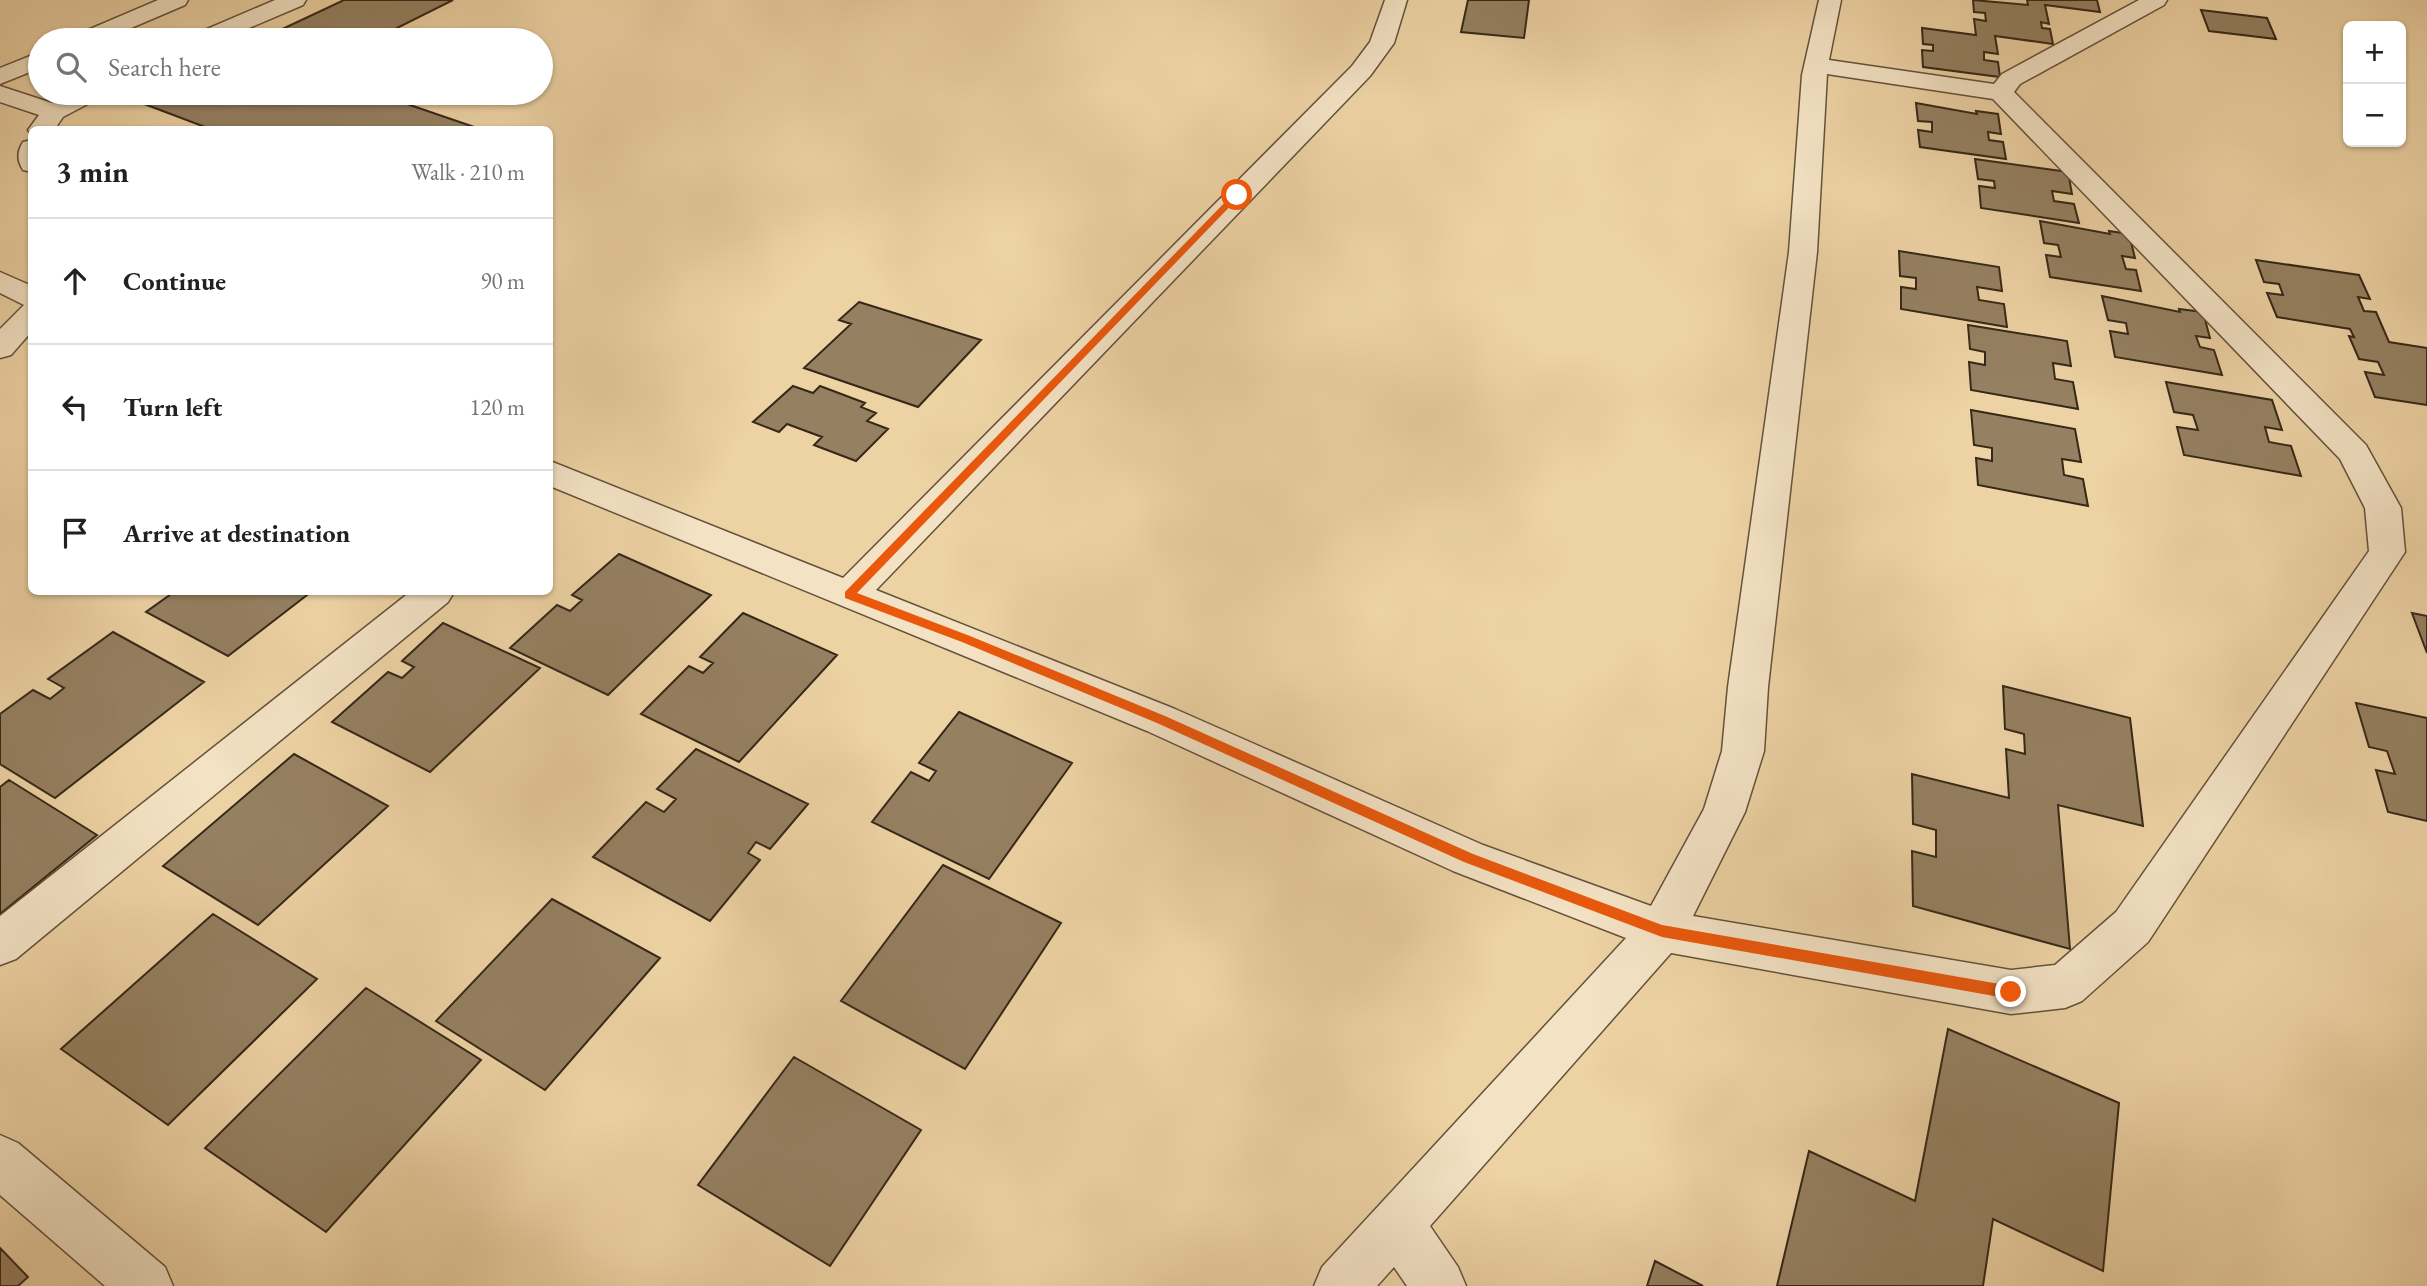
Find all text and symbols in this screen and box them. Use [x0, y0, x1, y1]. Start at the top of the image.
map controls [2343, 21, 2406, 147]
button: + [2343, 21, 2406, 84]
search box [28, 28, 553, 105]
icon: search [52, 48, 90, 86]
text: Search here [108, 50, 221, 84]
button: − [2343, 84, 2406, 147]
text: 3 min [56, 152, 129, 191]
text: Walk · 210 m [411, 157, 525, 187]
route start [1221, 179, 1252, 210]
icon: ahead [56, 262, 94, 300]
text: Continue [123, 264, 226, 298]
text: 90 m [480, 266, 525, 296]
icon: left [56, 388, 94, 426]
text: Turn left [123, 390, 222, 424]
text: 120 m [469, 392, 525, 422]
icon: arrive [56, 514, 94, 552]
text: Arrive at destination [123, 516, 350, 550]
route end [1995, 976, 2026, 1007]

